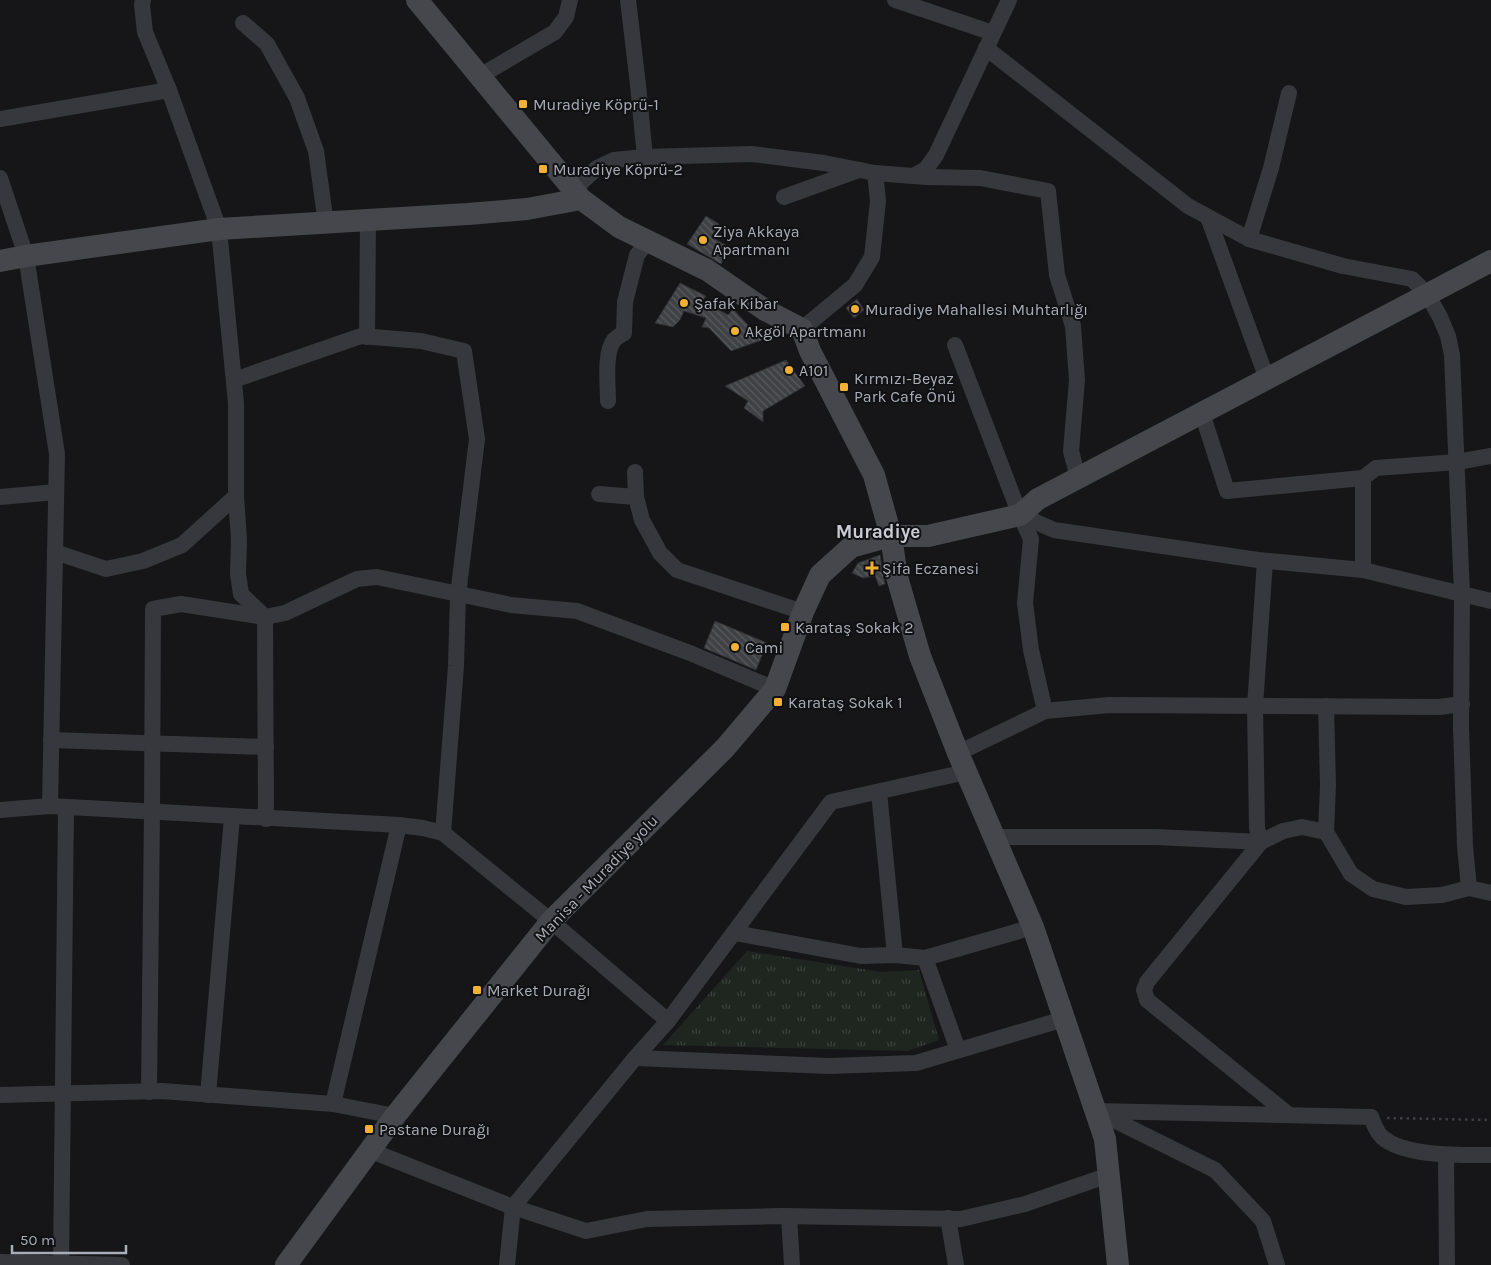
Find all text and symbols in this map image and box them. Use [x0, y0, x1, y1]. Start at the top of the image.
place label: Muradiye Köprü-1 [533, 95, 659, 114]
marker: Muradiye Köprü-1 [517, 98, 529, 110]
place label: Muradiye Köprü-2 [553, 160, 683, 179]
marker: Muradiye Köprü-2 [537, 163, 549, 175]
place label: Ziya Akkaya Apartmanı [713, 222, 800, 259]
marker: Ziya Akkaya Apartmanı [697, 234, 709, 246]
place label: Şafak Kibar [694, 294, 778, 313]
marker: Şafak Kibar [678, 297, 690, 309]
place label: Muradiye Mahallesi Muhtarlığı [865, 300, 1088, 319]
marker: Muradiye Mahallesi Muhtarlığı [849, 303, 861, 315]
place label: Akgöl Apartmanı [745, 322, 867, 341]
marker: Akgöl Apartmanı [729, 325, 741, 337]
place label: A101 [799, 361, 828, 380]
marker: A101 [783, 364, 795, 376]
place label: Kırmızı-Beyaz Park Cafe Önü [854, 369, 956, 406]
marker: Kırmızı-Beyaz Park Cafe Önü [838, 381, 850, 393]
district label: Muradiye [836, 521, 920, 543]
place label: Şifa Eczanesi [882, 559, 979, 578]
marker: Şifa Eczanesi [866, 562, 878, 574]
place label: Karataş Sokak 2 [795, 618, 913, 637]
marker: Karataş Sokak 2 [779, 621, 791, 633]
place label: Cami [745, 638, 783, 657]
marker: Cami [729, 641, 741, 653]
place label: Karataş Sokak 1 [788, 693, 903, 712]
marker: Karataş Sokak 1 [772, 696, 784, 708]
street label: Manisa - Muradiye yolu [531, 811, 662, 946]
place label: Market Durağı [487, 981, 591, 1000]
marker: Market Durağı [471, 984, 483, 996]
place label: Pastane Durağı [379, 1120, 490, 1139]
marker: Pastane Durağı [363, 1123, 375, 1135]
scale bar [12, 1222, 126, 1254]
text: 50 m [20, 1231, 55, 1249]

